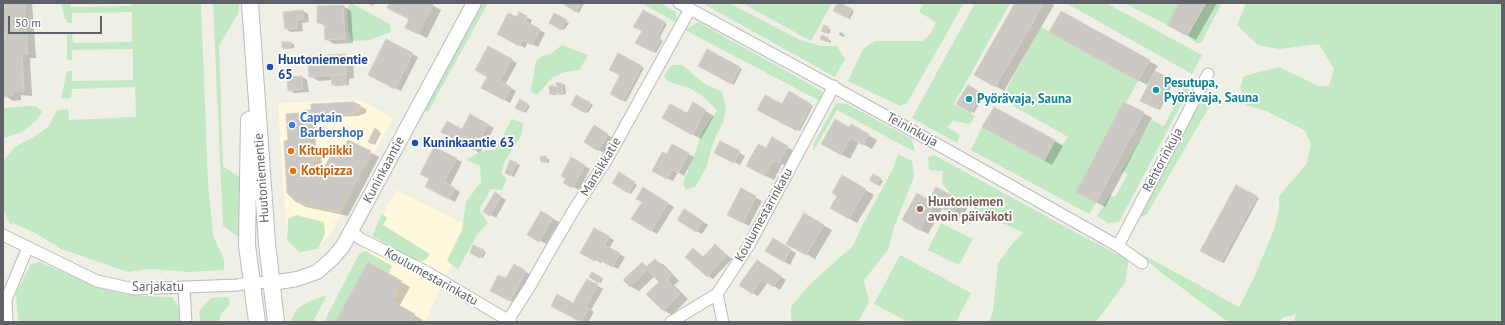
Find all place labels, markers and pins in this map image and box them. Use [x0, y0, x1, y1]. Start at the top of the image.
place label: Huutoniementie 65 [278, 52, 368, 83]
marker: Huutoniementie 65 [265, 62, 275, 72]
place label: Pesutupa, Pyörävaja, Sauna [1164, 75, 1259, 106]
marker: Pesutupa, Pyörävaja, Sauna [1151, 85, 1161, 95]
place label: Pyörävaja, Sauna [977, 91, 1072, 107]
marker: Pyörävaja, Sauna [964, 94, 974, 104]
place label: Captain Barbershop [300, 110, 363, 141]
marker: Captain Barbershop [287, 120, 297, 130]
place label: Kuninkaantie 63 [423, 135, 514, 151]
marker: Kuninkaantie 63 [410, 138, 420, 148]
place label: Kitupiikki [299, 143, 352, 159]
marker: Kitupiikki [286, 146, 296, 156]
place label: Kotipizza [301, 163, 352, 179]
marker: Kotipizza [288, 166, 298, 176]
place label: Huutoniemen avoin päiväkoti [928, 194, 1012, 225]
marker: Huutoniemen avoin päiväkoti [915, 204, 925, 214]

